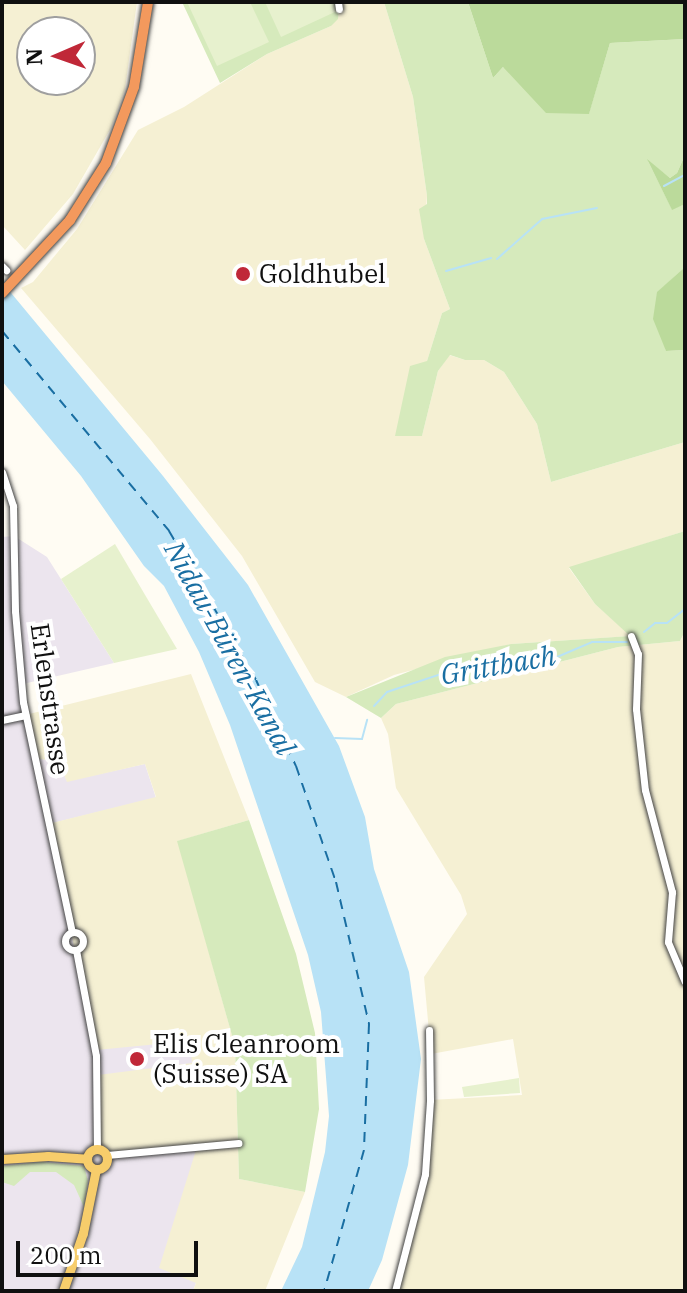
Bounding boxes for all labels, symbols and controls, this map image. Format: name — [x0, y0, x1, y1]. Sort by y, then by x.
north arrow — [16, 16, 96, 96]
text: N — [19, 48, 48, 66]
place label: Goldhubel — [259, 258, 386, 290]
marker: Goldhubel — [234, 265, 252, 283]
water label: Nidau-Büren-Kanal — [157, 535, 303, 761]
street label: Erlenstrasse — [24, 621, 76, 777]
water label: Grittbach — [438, 638, 558, 692]
place label: Elis Cleanroom (Suisse) SA — [153, 1028, 340, 1090]
marker: Elis Cleanroom (Suisse) SA — [128, 1050, 146, 1068]
scale bar — [20, 1225, 202, 1275]
text: 200 m — [30, 1239, 102, 1271]

